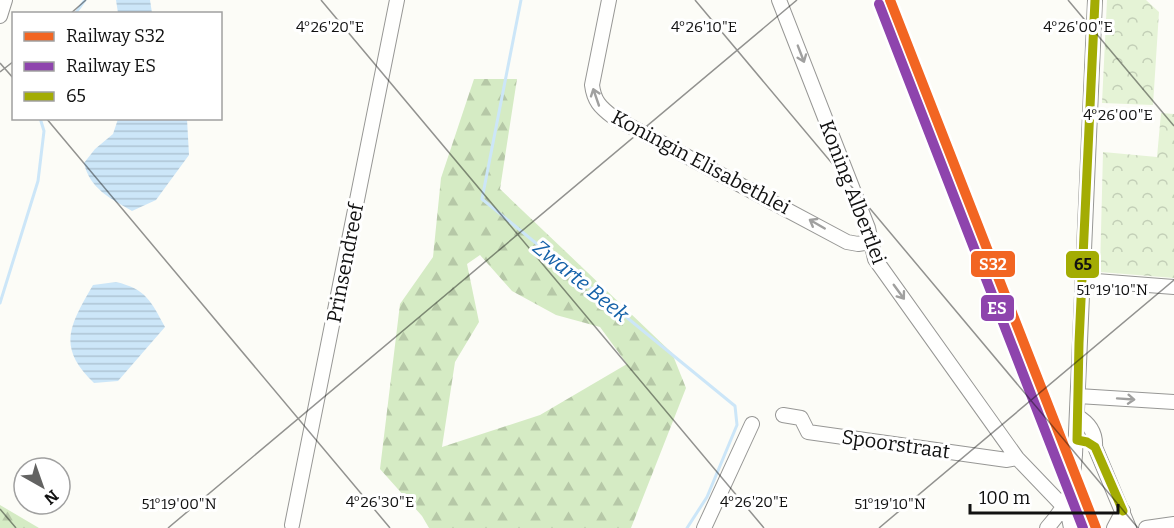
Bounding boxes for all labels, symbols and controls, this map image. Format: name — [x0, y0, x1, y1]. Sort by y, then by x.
legend — [12, 12, 222, 120]
text: 4°26'20"E — [296, 18, 364, 36]
text: 4°26'10"E — [671, 18, 737, 36]
text: 4°26'00"E — [1043, 18, 1113, 36]
text: Railway S32 — [66, 25, 165, 47]
one-way arrow — [796, 45, 807, 63]
text: Railway ES — [66, 55, 156, 77]
text: 65 — [66, 85, 86, 107]
one-way arrow — [590, 87, 601, 106]
street label: Koningin Elisabethlei — [608, 105, 794, 219]
text: 4°26'00"E — [1083, 106, 1153, 124]
street label: Koning Albertlei — [815, 117, 891, 267]
street label: Prinsendreef — [322, 199, 369, 325]
one-way arrow — [808, 218, 825, 230]
water label: Zwarte Beek — [528, 234, 635, 328]
line badge: S32 — [970, 250, 1016, 278]
line badge: 65 — [1065, 250, 1100, 279]
text: S32 — [979, 255, 1007, 274]
text: 65 — [1074, 255, 1092, 274]
text: 51°19'10"N — [1076, 281, 1148, 299]
one-way arrow — [892, 284, 905, 300]
line badge: ES — [980, 294, 1015, 322]
text: ES — [987, 299, 1007, 318]
one-way arrow — [1115, 393, 1135, 404]
street label: Spoorstraat — [840, 425, 952, 463]
north arrow — [12, 456, 72, 516]
scale bar — [970, 477, 1118, 515]
text: N — [40, 486, 62, 508]
text: 100 m — [979, 487, 1030, 509]
text: 4°26'30"E — [346, 493, 414, 511]
text: 4°26'20"E — [720, 493, 788, 511]
text: 51°19'00"N — [141, 495, 217, 513]
text: 51°19'10"N — [854, 495, 926, 513]

